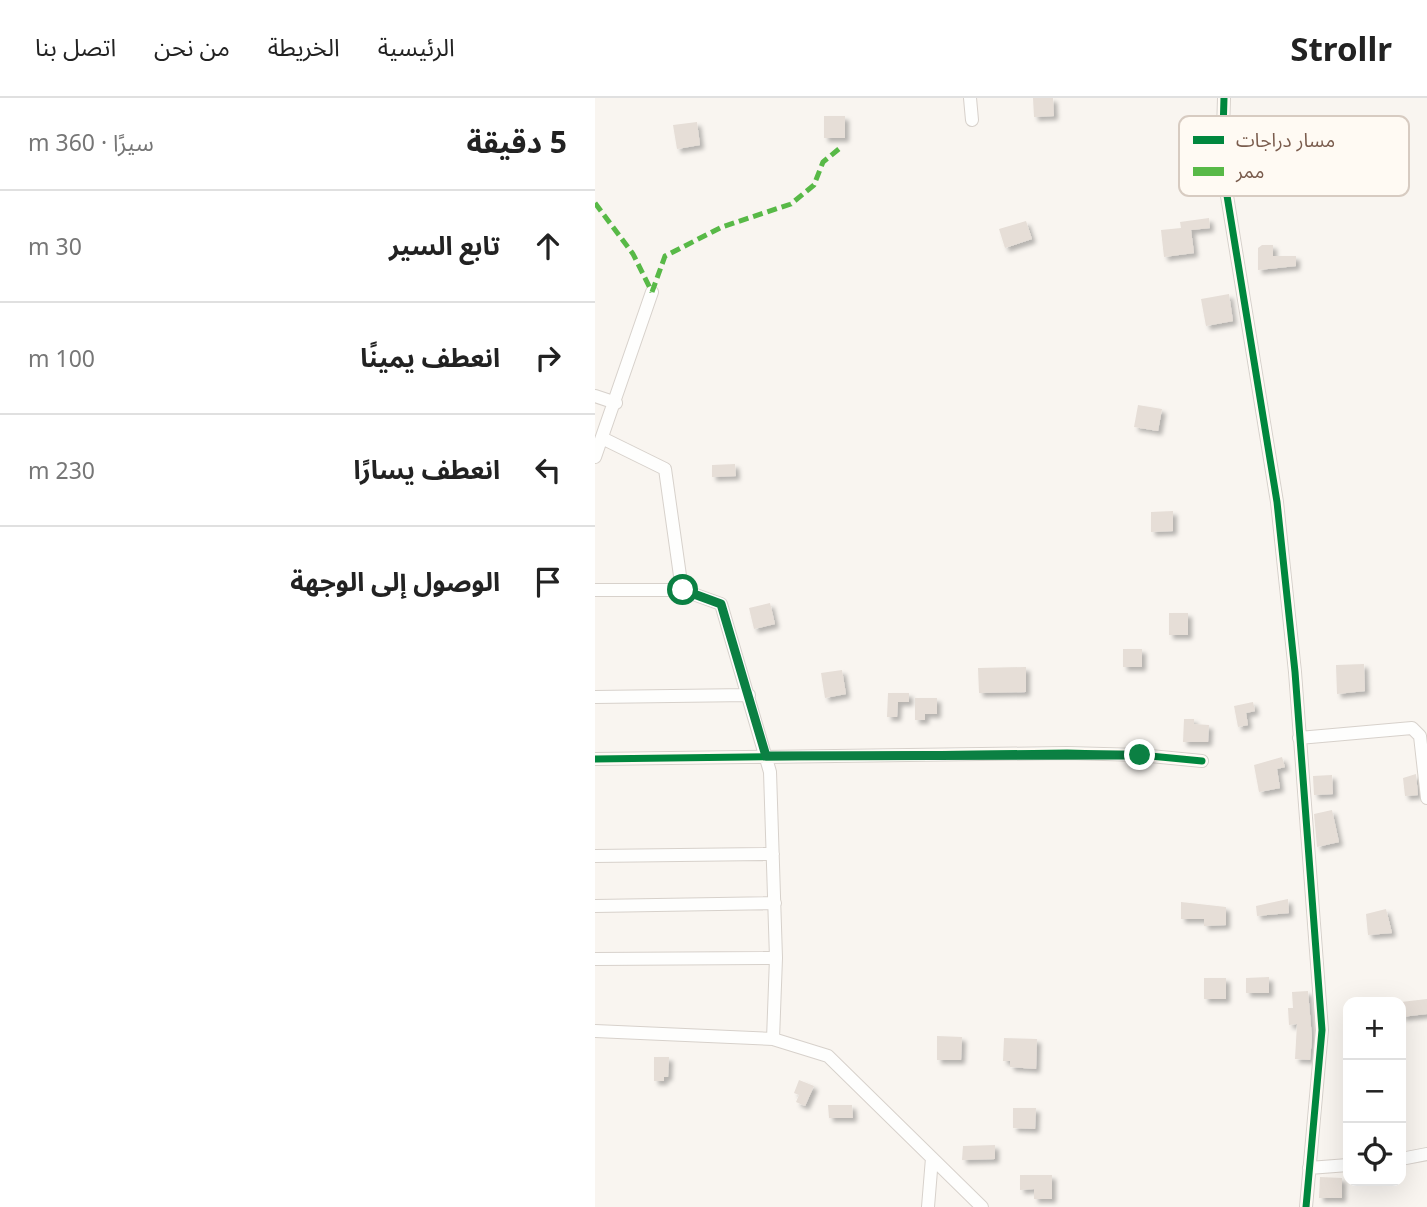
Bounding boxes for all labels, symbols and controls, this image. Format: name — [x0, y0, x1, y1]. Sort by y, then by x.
text: Strollr — [1290, 26, 1392, 71]
text: اتصل بنا — [35, 30, 116, 63]
text: من نحن — [154, 30, 230, 63]
text: الخريطة — [268, 30, 340, 63]
text: الرئيسية — [378, 30, 455, 63]
legend — [1179, 116, 1409, 196]
text: 5 دقيقة — [467, 121, 567, 162]
text: سيرًا · 360 m — [28, 126, 154, 158]
text: مسار دراجات — [1236, 127, 1335, 153]
text: ممر — [1235, 158, 1264, 184]
text: تابع السير — [389, 227, 500, 263]
icon: ahead — [529, 227, 567, 265]
text: 30 m — [28, 230, 82, 262]
text: انعطف يمينًا — [360, 339, 500, 375]
icon: right — [529, 339, 567, 377]
text: 100 m — [28, 342, 95, 374]
text: انعطف يسارًا — [354, 451, 500, 487]
icon: left — [529, 451, 567, 489]
text: 230 m — [28, 454, 95, 486]
text: الوصول إلى الوجهة — [290, 563, 500, 599]
icon: arrive — [529, 563, 567, 601]
route start — [667, 574, 698, 605]
route end — [1124, 739, 1155, 770]
map controls — [1343, 997, 1406, 1186]
button: + — [1343, 997, 1406, 1060]
button: − — [1343, 1060, 1406, 1123]
button: locate — [1343, 1123, 1406, 1186]

